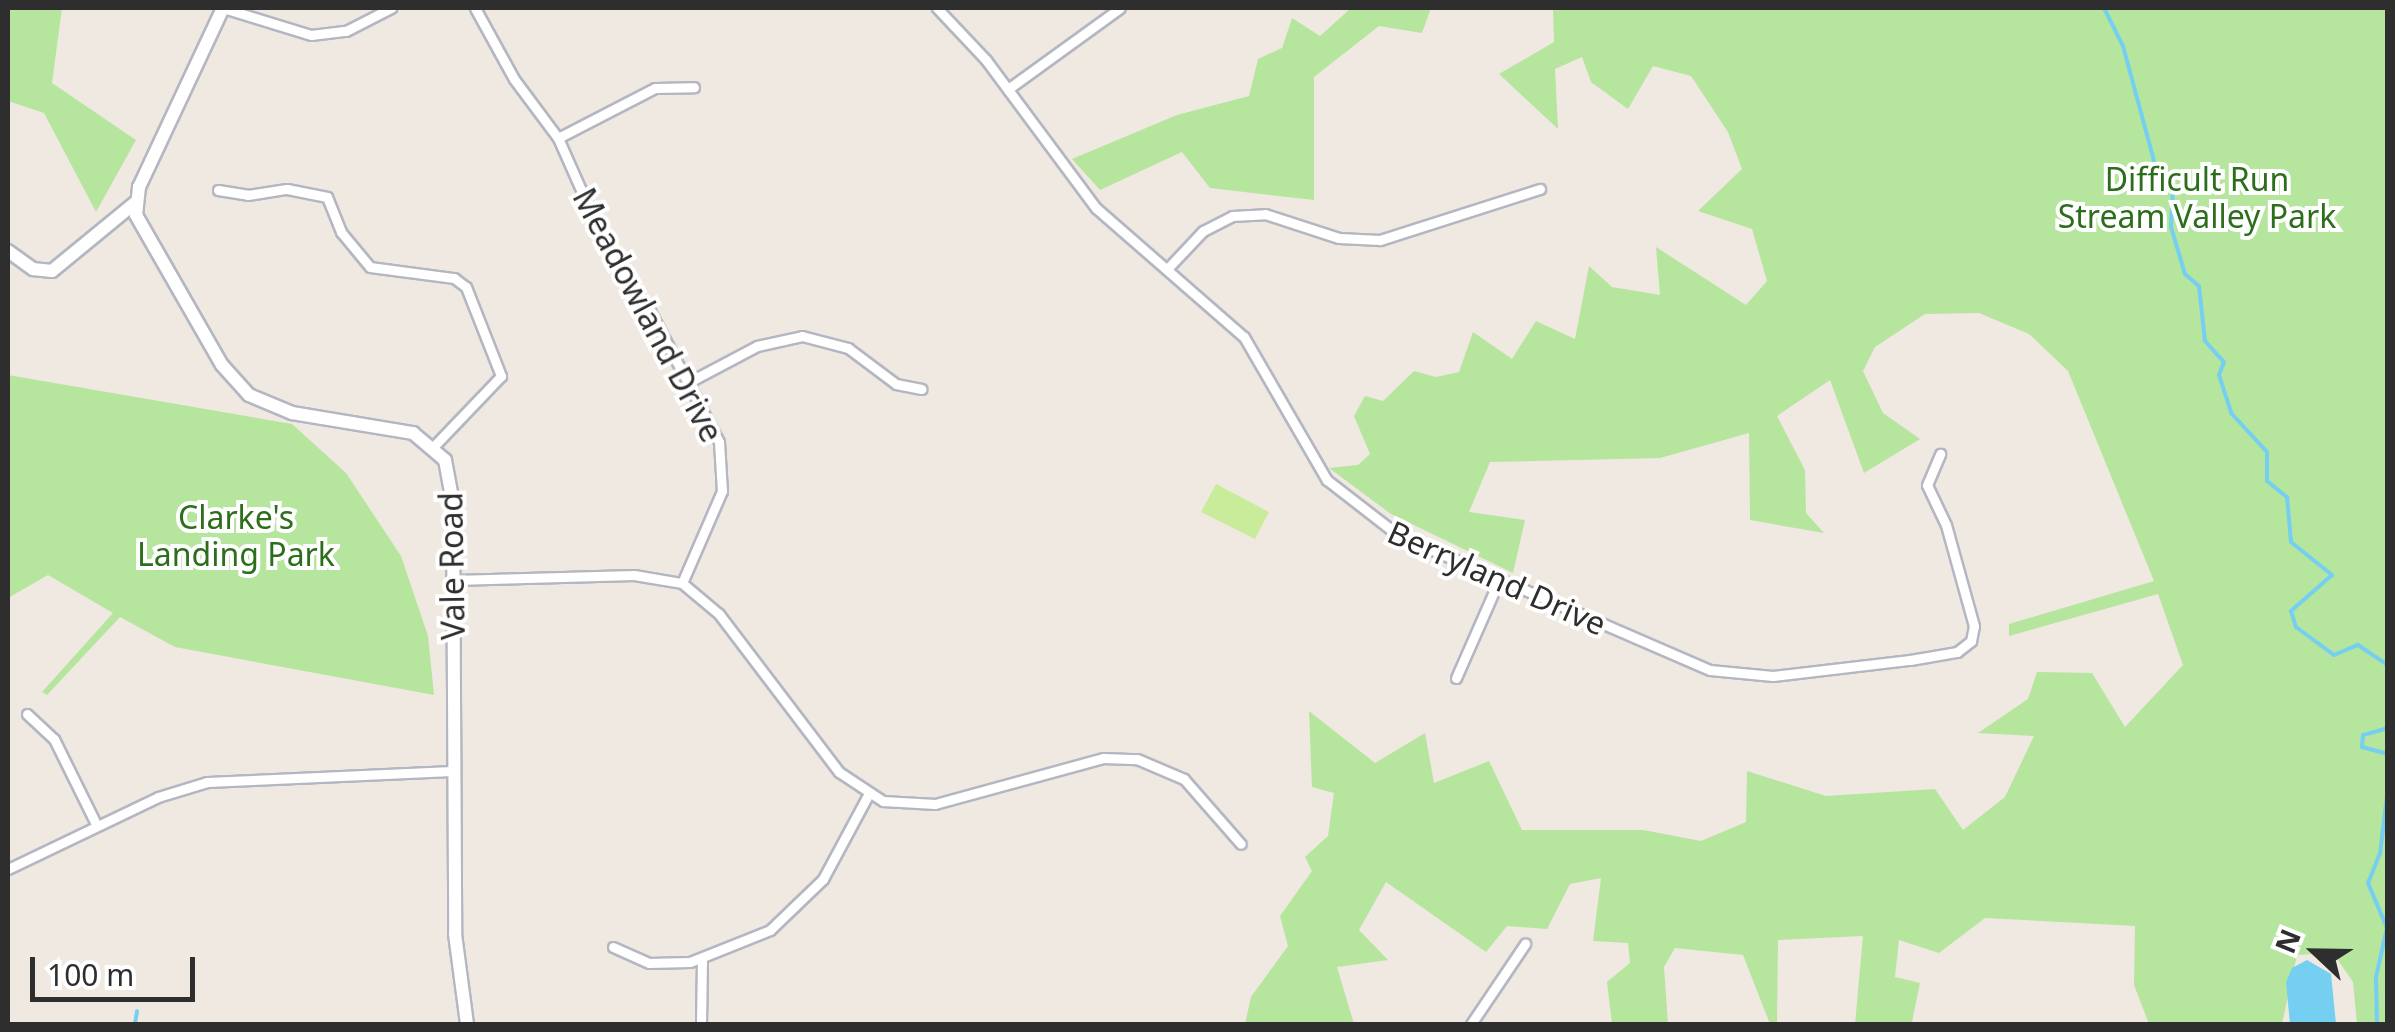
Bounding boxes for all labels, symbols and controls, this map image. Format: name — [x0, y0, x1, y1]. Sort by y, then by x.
park label: Difficult Run Stream Valley Park — [2058, 161, 2336, 236]
street label: Meadowland Drive — [565, 182, 731, 448]
street label: Vale Road — [432, 492, 472, 640]
park label: Clarke's Landing Park — [137, 499, 335, 574]
street label: Berryland Drive — [1382, 513, 1612, 643]
north arrow — [2265, 902, 2365, 1002]
text: N — [2265, 923, 2309, 958]
scale bar — [35, 937, 200, 999]
text: 100 m — [47, 954, 134, 995]

